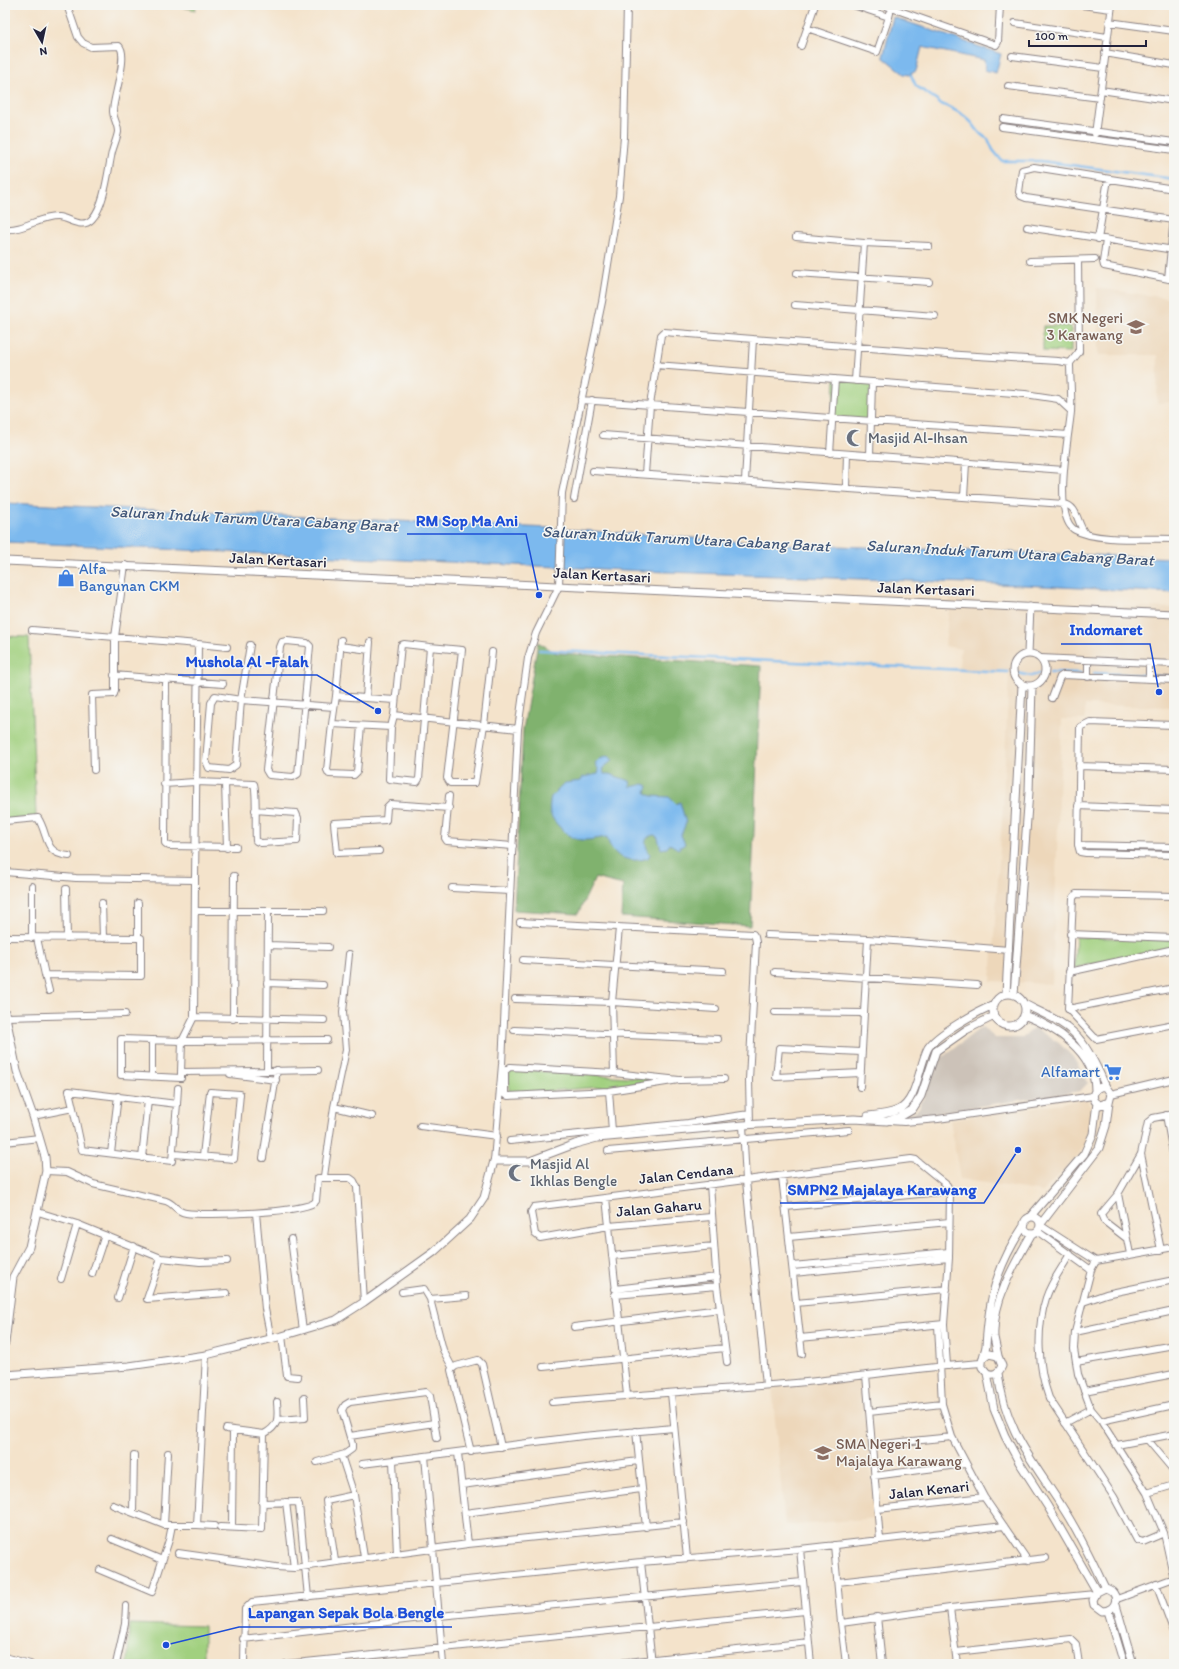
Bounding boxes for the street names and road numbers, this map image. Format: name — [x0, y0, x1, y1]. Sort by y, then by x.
street label: Jalan Kertasari — [229, 548, 327, 572]
street label: Jalan Kertasari — [553, 563, 651, 587]
street label: Jalan Kertasari — [877, 578, 975, 600]
street label: Jalan Cendana — [638, 1160, 735, 1188]
street label: Jalan Gaharu — [615, 1195, 703, 1221]
street label: Jalan Kenari — [888, 1477, 970, 1503]

